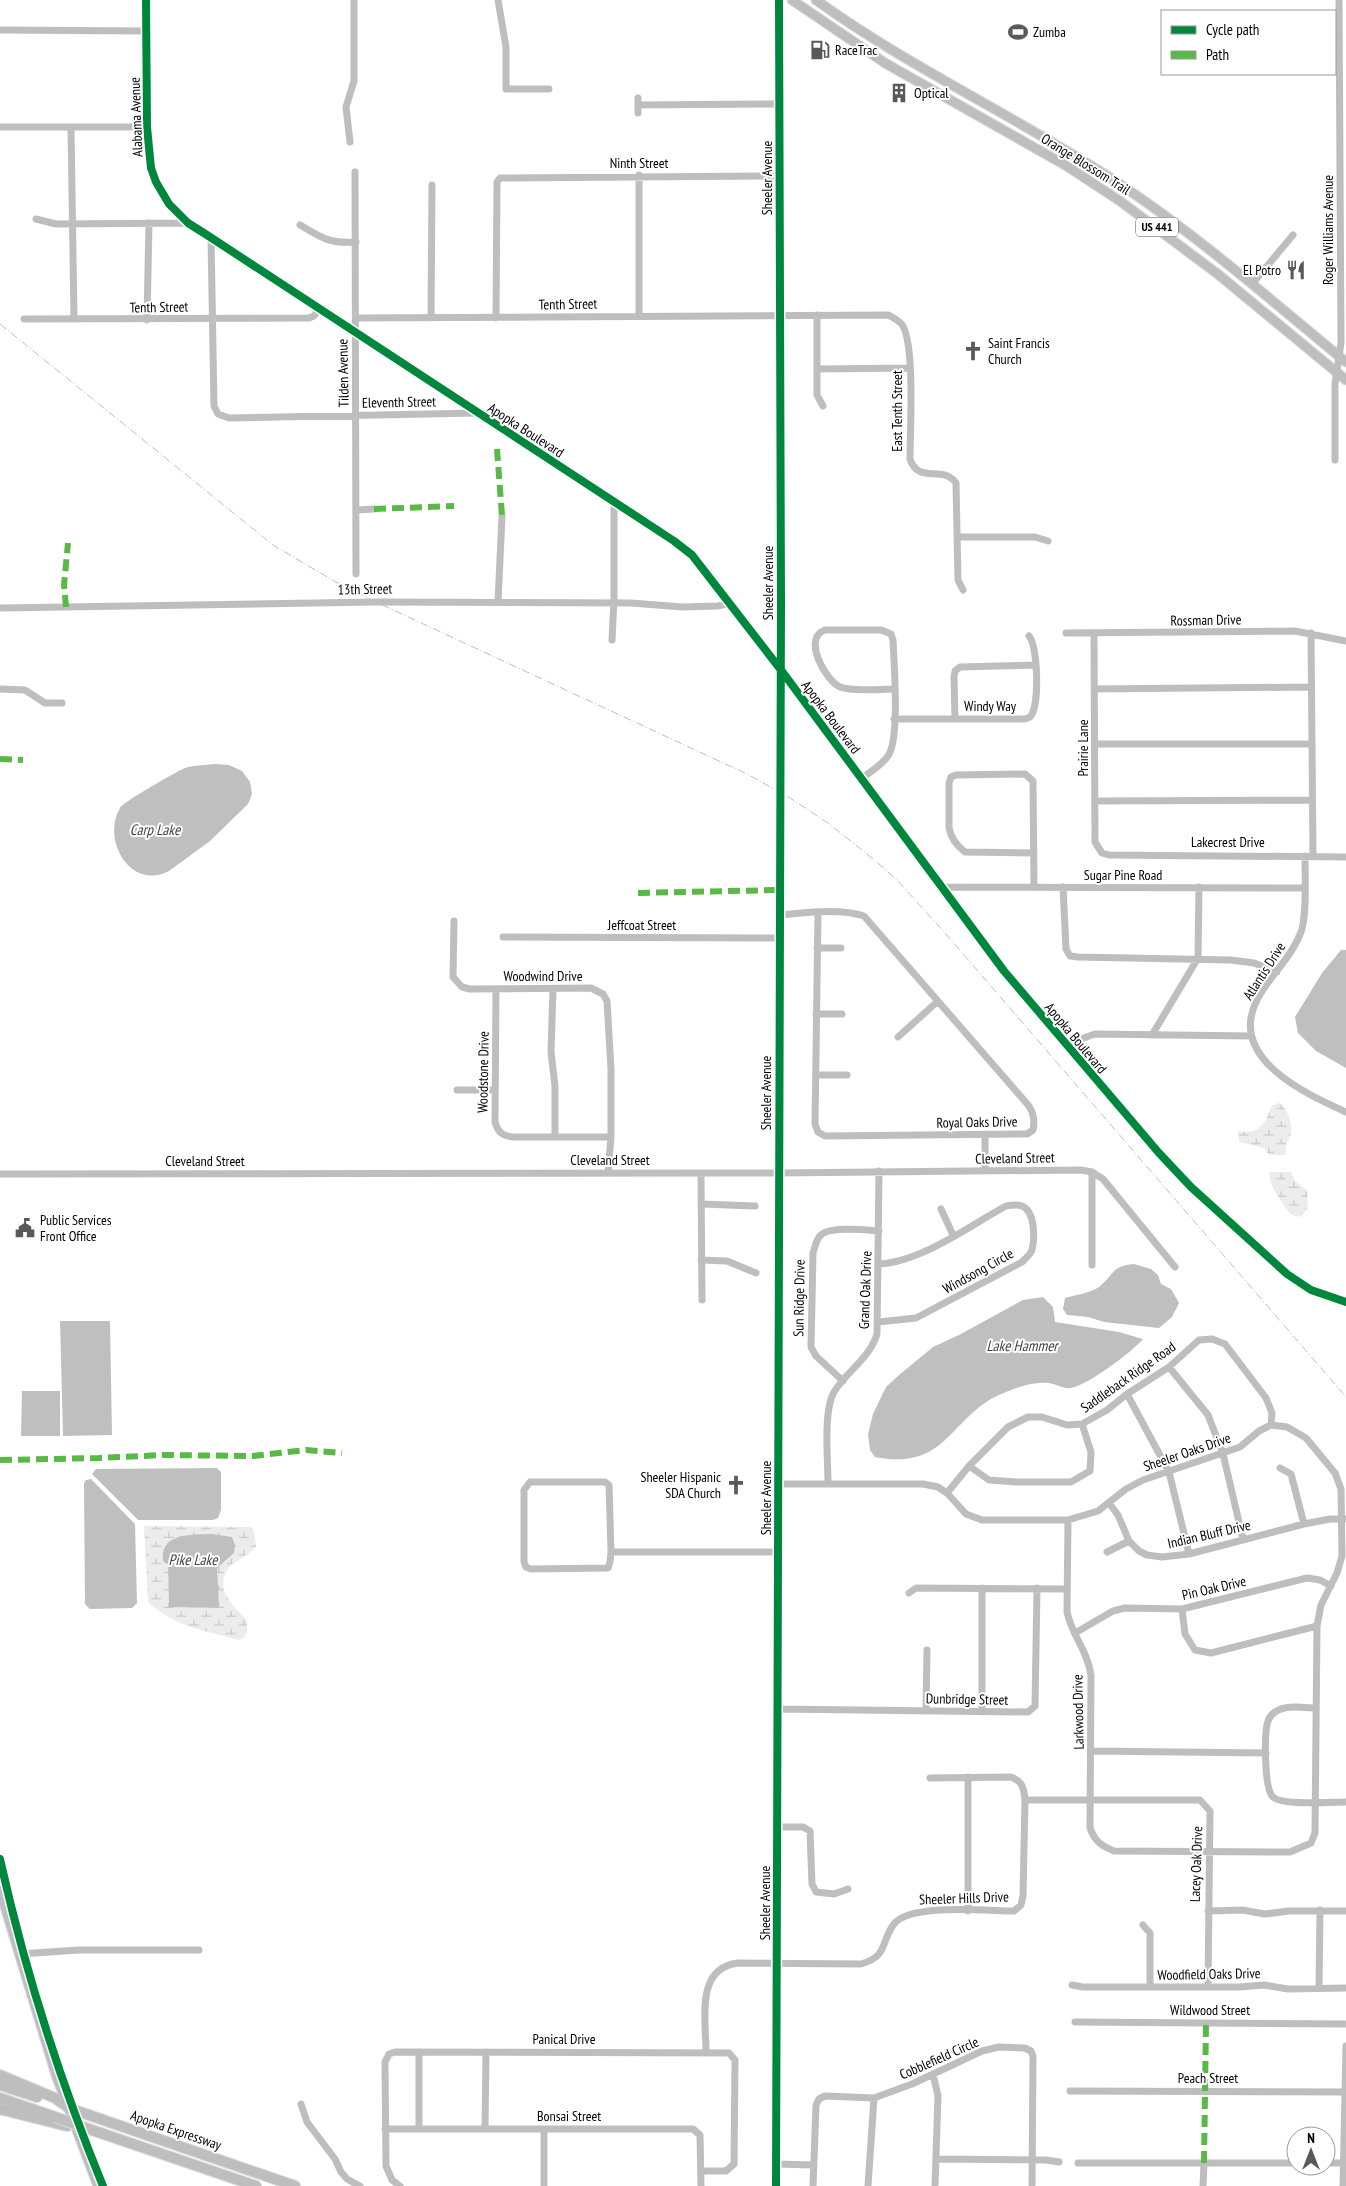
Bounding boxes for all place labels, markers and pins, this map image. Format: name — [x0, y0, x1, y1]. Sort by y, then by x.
sports icon: Zumba — [1007, 21, 1029, 43]
place label: Zumba — [1033, 23, 1066, 41]
fuel station icon: RaceTrac — [809, 39, 831, 61]
place label: RaceTrac — [835, 41, 877, 59]
building icon: Optical — [888, 82, 910, 104]
place label: Optical — [914, 84, 949, 102]
restaurant icon: El Potro — [1285, 259, 1307, 281]
place label: El Potro — [1243, 261, 1281, 279]
place label: Saint Francis Church — [988, 334, 1050, 368]
church icon: Saint Francis Church — [962, 340, 984, 362]
place label: Public Services Front Office — [40, 1211, 112, 1245]
public building icon: Public Services Front Office — [14, 1217, 36, 1239]
place label: Sheeler Hispanic SDA Church — [640, 1468, 721, 1502]
church icon: Sheeler Hispanic SDA Church — [725, 1474, 747, 1496]

